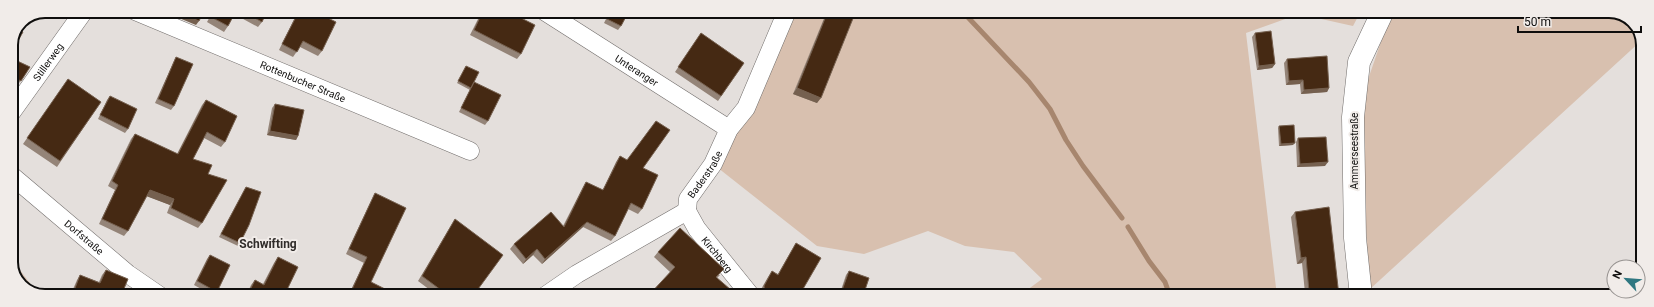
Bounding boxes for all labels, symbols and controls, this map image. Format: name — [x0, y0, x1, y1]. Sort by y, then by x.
scale bar — [1518, 8, 1641, 34]
text: 50 m — [1524, 15, 1551, 29]
street label: Stillerweg — [30, 41, 65, 83]
street label: Unteranger — [613, 52, 661, 88]
street label: Rottenbucher Straße — [259, 58, 347, 104]
street label: Ammerseestraße — [1349, 113, 1360, 189]
street label: Baderstraße — [685, 149, 724, 200]
street label: Dorfstraße — [63, 217, 106, 257]
street label: Kirchberg — [700, 234, 735, 274]
district label: Schwifting — [239, 237, 297, 251]
north arrow — [1606, 259, 1646, 299]
text: N — [1610, 268, 1625, 281]

